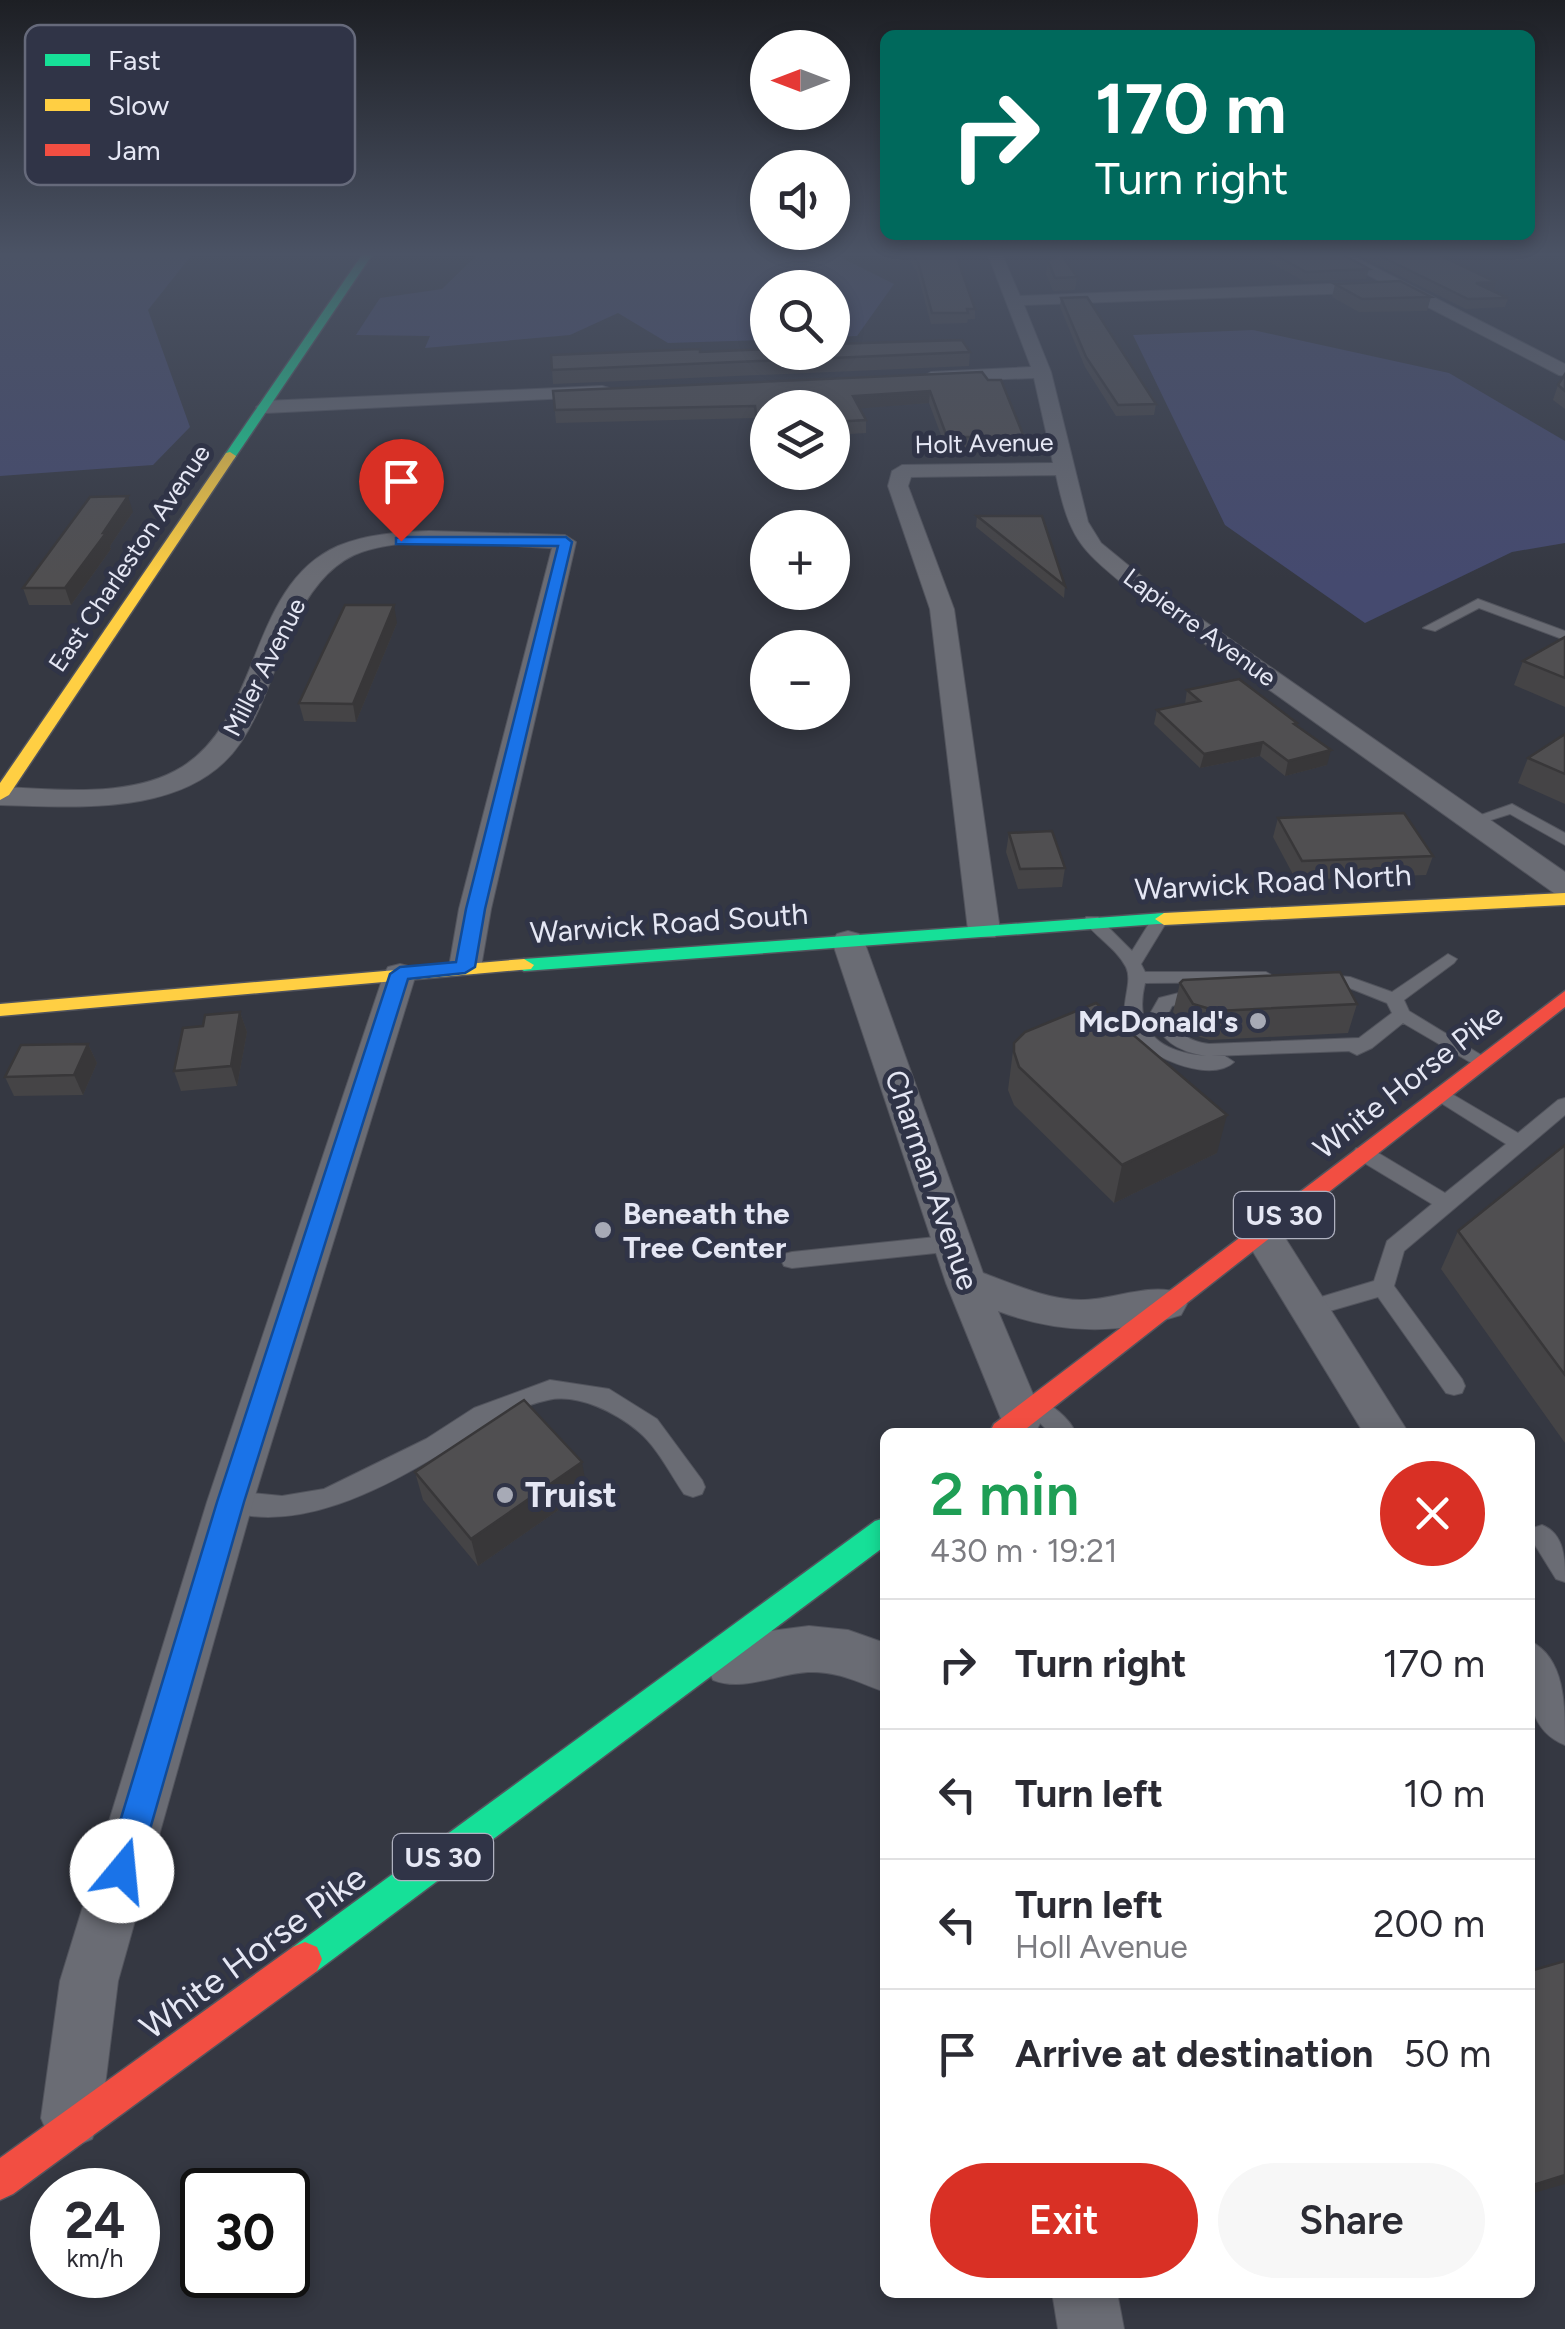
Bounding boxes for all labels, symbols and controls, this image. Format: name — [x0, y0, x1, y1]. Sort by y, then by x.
legend — [25, 25, 355, 185]
north arrow — [750, 30, 850, 130]
map controls — [750, 30, 850, 730]
text: Fast — [108, 43, 161, 77]
text: 170 m — [1095, 66, 1287, 151]
icon: right — [930, 70, 1060, 200]
text: Slow — [108, 88, 169, 122]
text: Jam — [108, 133, 161, 167]
button: sound — [750, 150, 850, 250]
text: Turn right — [1095, 151, 1288, 205]
button: search — [750, 270, 850, 370]
button: layers — [750, 390, 850, 490]
street label: Holt Avenue — [914, 427, 1054, 459]
street label: East Charleston Avenue — [42, 439, 216, 677]
pin — [359, 439, 444, 542]
icon: arrive — [374, 454, 429, 509]
button: + — [750, 510, 850, 610]
street label: Lapierre Avenue — [1118, 562, 1282, 692]
street label: Miller Avenue — [216, 593, 312, 741]
button: − — [750, 630, 850, 730]
street label: Warwick Road North — [1134, 856, 1412, 908]
street label: Warwick Road South — [529, 895, 809, 951]
street label: White Horse Pike — [1306, 996, 1510, 1166]
place label: McDonald's — [1078, 1003, 1238, 1040]
marker: McDonald's — [1247, 1010, 1269, 1032]
street label: Charman Avenue — [877, 1065, 987, 1295]
road number: US 30 — [1234, 1192, 1334, 1238]
place label: Beneath the Tree Center — [623, 1195, 790, 1266]
marker: Beneath the Tree Center — [592, 1219, 614, 1241]
text: 2 min — [930, 1458, 1079, 1530]
button: close — [1380, 1461, 1485, 1566]
place label: Truist — [525, 1474, 617, 1516]
marker: Truist — [494, 1484, 516, 1506]
text: 430 m · 19:21 — [930, 1532, 1117, 1570]
icon: right — [930, 1637, 985, 1692]
text: Turn right — [1015, 1641, 1187, 1687]
text: 170 m — [1383, 1641, 1485, 1687]
icon: left — [930, 1767, 985, 1822]
text: Turn left — [1015, 1771, 1163, 1817]
text: 10 m — [1403, 1771, 1485, 1817]
position arrow — [70, 1819, 174, 1923]
road number: US 30 — [393, 1834, 493, 1880]
street label: White Horse Pike — [132, 1856, 374, 2048]
text: Turn left — [1015, 1882, 1163, 1928]
icon: left — [930, 1897, 985, 1952]
text: 200 m — [1373, 1901, 1485, 1947]
text: Holl Avenue — [1015, 1928, 1188, 1966]
icon: arrive — [930, 2027, 985, 2082]
text: Arrive at destination — [1015, 2031, 1373, 2077]
text: 50 m — [1403, 2031, 1491, 2077]
button: Exit — [930, 2163, 1198, 2278]
button: Share — [1218, 2163, 1485, 2278]
speed limit sign: 30 — [180, 2168, 310, 2298]
text: 24 — [65, 2190, 125, 2251]
text: km/h — [66, 2243, 124, 2273]

